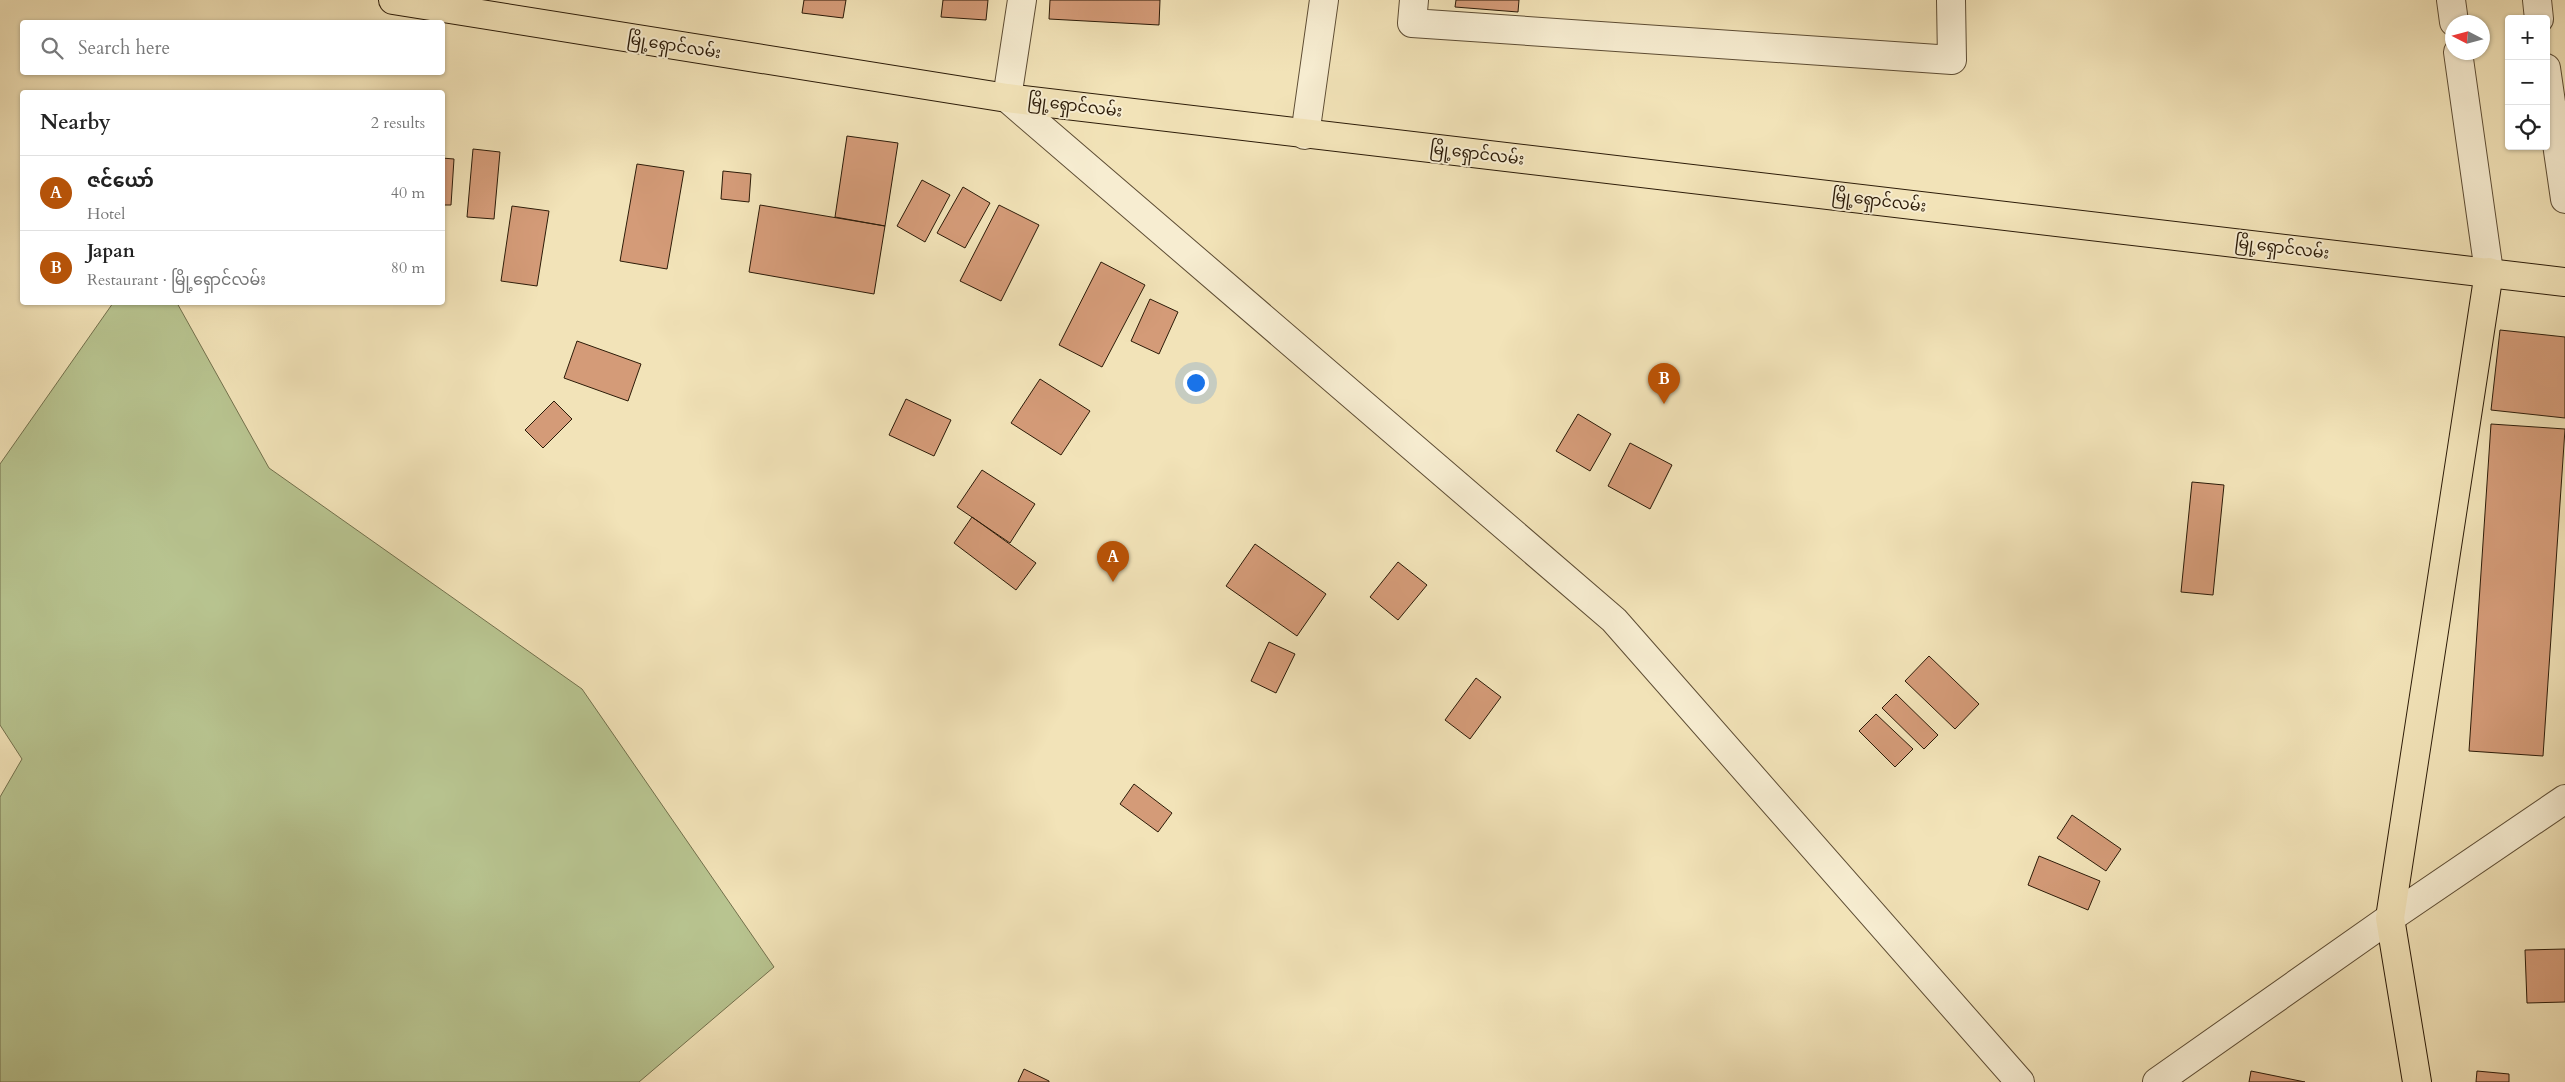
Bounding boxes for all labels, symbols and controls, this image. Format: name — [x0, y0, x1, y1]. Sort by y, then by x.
north arrow — [2445, 15, 2490, 60]
map controls — [2505, 15, 2550, 150]
button: + — [2505, 15, 2550, 60]
search box — [20, 20, 445, 75]
street label: မြို့ရှောင်လမ်း — [625, 27, 723, 67]
icon: search — [38, 34, 66, 62]
text: Search here — [78, 35, 170, 61]
button: − — [2505, 60, 2550, 105]
street label: မြို့ရှောင်လမ်း — [1026, 88, 1124, 126]
button: locate — [2505, 105, 2550, 150]
text: Nearby — [40, 108, 111, 137]
text: 2 results — [371, 112, 425, 134]
street label: မြို့ရှောင်လမ်း — [1428, 136, 1526, 174]
text: ဇင်ယော် — [87, 168, 154, 194]
text: A — [50, 182, 62, 204]
text: 40 m — [391, 182, 425, 204]
street label: မြို့ရှောင်လမ်း — [1830, 183, 1928, 221]
text: Hotel — [87, 203, 125, 225]
street label: မြို့ရှောင်လမ်း — [2233, 230, 2331, 268]
text: Japan — [87, 238, 135, 264]
text: B — [50, 257, 62, 279]
text: 80 m — [391, 257, 425, 279]
text: Restaurant · မြို့ရှောင်လမ်း — [87, 269, 266, 291]
pin: B — [1648, 363, 1680, 404]
your location — [1183, 370, 1209, 396]
pin: A — [1097, 541, 1129, 582]

